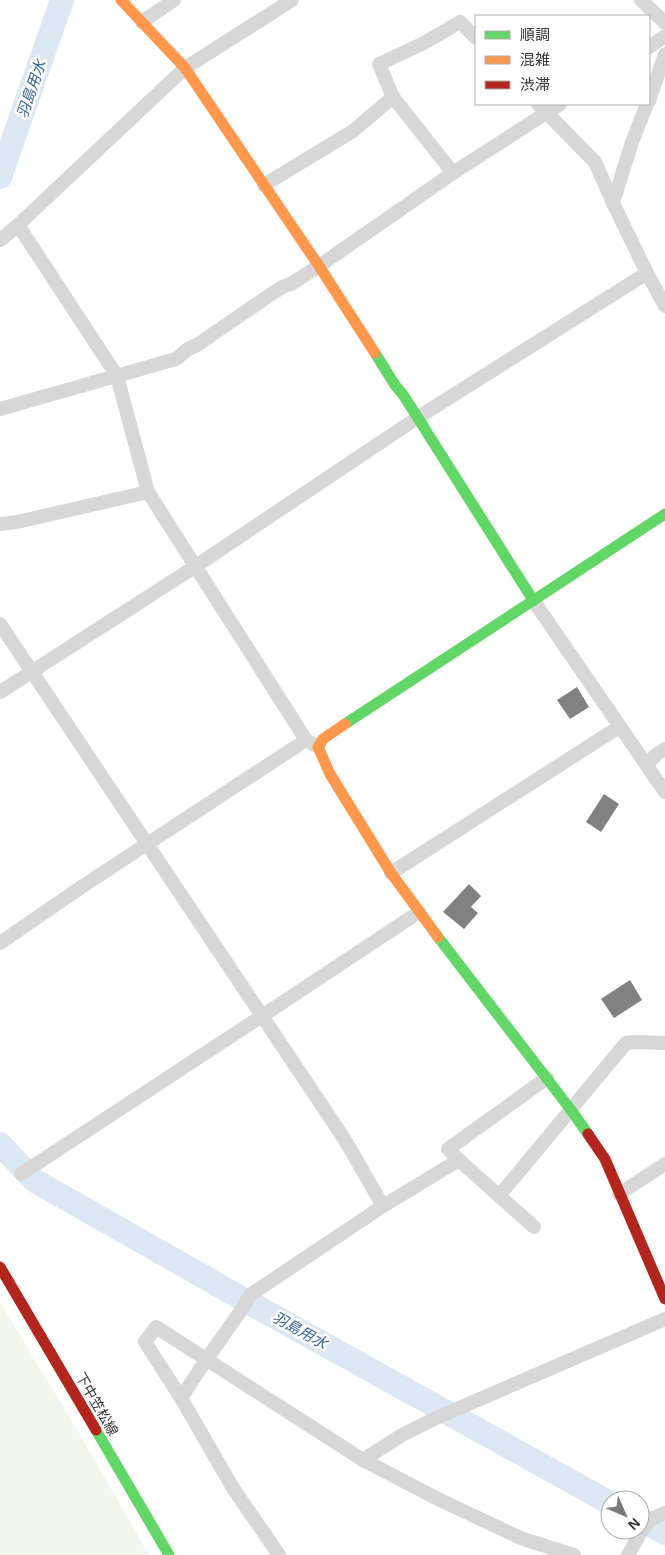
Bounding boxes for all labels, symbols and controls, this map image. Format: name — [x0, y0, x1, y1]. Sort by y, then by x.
legend — [475, 15, 650, 105]
text: 順調 — [520, 26, 550, 43]
text: 混雑 — [520, 51, 550, 68]
water label: 羽島用水 — [13, 56, 49, 120]
text: 渋滞 — [520, 76, 550, 93]
water label: 羽島用水 — [270, 1308, 332, 1353]
street label: 下中笠松線 — [73, 1370, 121, 1438]
north arrow — [600, 1490, 650, 1540]
text: N — [625, 1515, 643, 1533]

